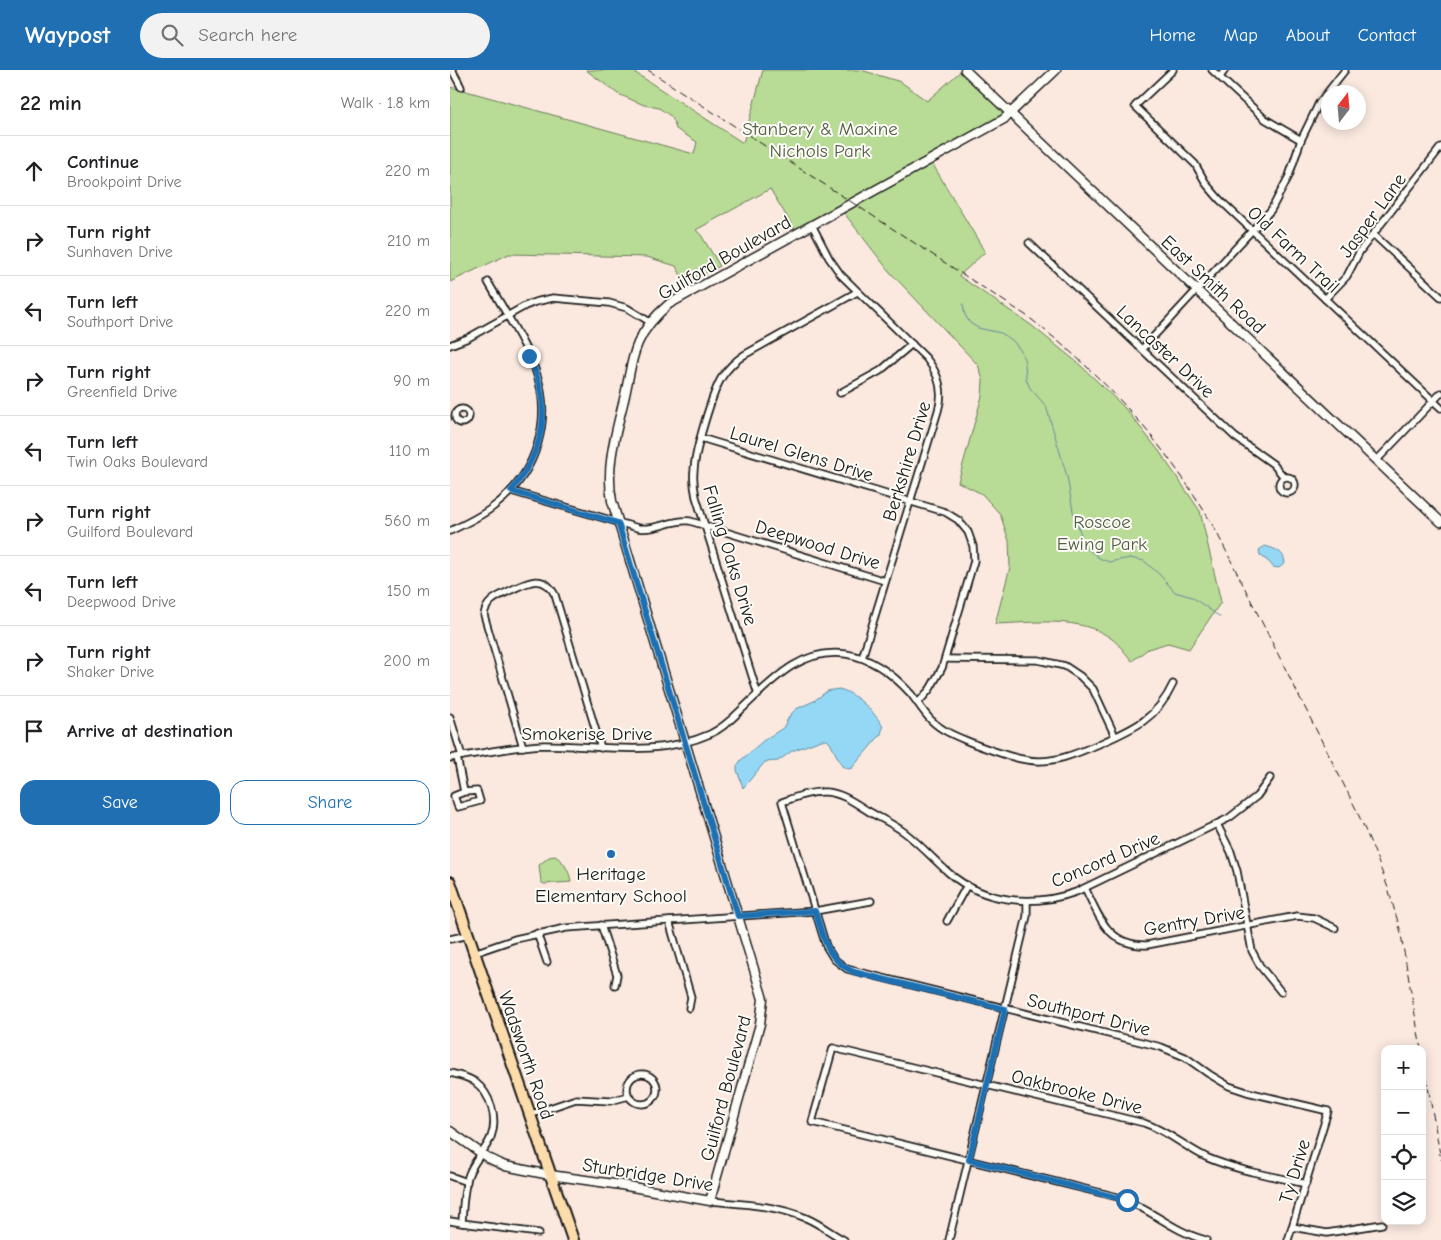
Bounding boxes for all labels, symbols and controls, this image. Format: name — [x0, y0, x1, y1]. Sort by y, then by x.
search box — [140, 13, 490, 58]
text: Waypost — [25, 21, 110, 49]
icon: search — [158, 21, 186, 49]
text: Search here — [198, 24, 297, 46]
text: Home — [1149, 25, 1196, 46]
text: Map — [1224, 25, 1258, 46]
text: About — [1286, 25, 1330, 46]
text: Contact — [1358, 25, 1416, 46]
north arrow — [1321, 85, 1366, 130]
text: 22 min — [20, 91, 82, 115]
text: Walk · 1.8 km — [341, 94, 430, 112]
park label: Stanbery & Maxine Nichols Park — [742, 118, 898, 162]
text: Continue — [67, 151, 139, 173]
icon: ahead — [20, 157, 48, 185]
text: 220 m — [385, 162, 430, 180]
street label: Jasper Lane — [1335, 169, 1411, 262]
text: Brookpoint Drive — [67, 173, 181, 191]
street label: Old Farm Trail — [1243, 202, 1344, 298]
street label: Guilford Boulevard — [654, 211, 795, 305]
text: Turn right — [67, 221, 151, 243]
icon: right — [20, 227, 48, 255]
street label: East Smith Road — [1157, 231, 1270, 339]
text: 210 m — [387, 232, 430, 250]
text: Sunhaven Drive — [67, 243, 173, 261]
text: Turn left — [67, 291, 138, 313]
icon: left — [20, 297, 48, 325]
street label: Lancaster Drive — [1112, 301, 1219, 403]
text: 220 m — [385, 302, 430, 320]
text: Southport Drive — [67, 313, 173, 331]
route end — [518, 345, 541, 368]
text: Turn right — [67, 361, 151, 383]
icon: right — [20, 367, 48, 395]
text: 90 m — [393, 372, 430, 390]
text: Greenfield Drive — [67, 383, 177, 401]
street label: Berkshire Drive — [878, 399, 936, 524]
street label: Laurel Glens Drive — [727, 422, 876, 486]
text: Turn left — [67, 431, 138, 453]
icon: left — [20, 437, 48, 465]
text: 110 m — [389, 442, 430, 460]
text: Twin Oaks Boulevard — [67, 453, 208, 471]
street label: Falling Oaks Drive — [698, 482, 762, 628]
text: Turn right — [67, 501, 151, 523]
icon: right — [20, 507, 48, 535]
park label: Roscoe Ewing Park — [1057, 511, 1148, 555]
text: 560 m — [384, 512, 430, 530]
street label: Deepwood Drive — [753, 516, 883, 574]
text: Guilford Boulevard — [67, 523, 193, 541]
text: Turn left — [67, 571, 138, 593]
icon: left — [20, 577, 48, 605]
text: 150 m — [387, 582, 430, 600]
text: Deepwood Drive — [67, 593, 176, 611]
text: Turn right — [67, 641, 151, 663]
icon: right — [20, 647, 48, 675]
text: 200 m — [384, 652, 430, 670]
text: Shaker Drive — [67, 663, 154, 681]
icon: arrive — [20, 717, 48, 745]
text: Arrive at destination — [67, 720, 233, 742]
street label: Smokerise Drive — [521, 723, 653, 745]
button: Save — [20, 780, 220, 825]
button: Share — [230, 780, 430, 825]
street label: Concord Drive — [1048, 827, 1163, 893]
marker: Heritage Elementary School — [605, 848, 617, 860]
place label: Heritage Elementary School — [535, 863, 687, 907]
street label: Gentry Drive — [1142, 901, 1246, 941]
street label: Wadsworth Road — [494, 988, 558, 1123]
street label: Southport Drive — [1025, 989, 1153, 1041]
street label: Guilford Boulevard — [696, 1013, 756, 1163]
map controls — [1381, 1045, 1426, 1225]
button: + — [1381, 1045, 1426, 1090]
street label: Oakbrooke Drive — [1009, 1065, 1145, 1119]
button: − — [1381, 1090, 1426, 1135]
button: locate — [1381, 1135, 1426, 1180]
street label: Ty Drive — [1275, 1137, 1315, 1206]
street label: Sturbridge Drive — [581, 1154, 715, 1196]
button: layers — [1381, 1180, 1426, 1225]
route start — [1116, 1189, 1139, 1212]

